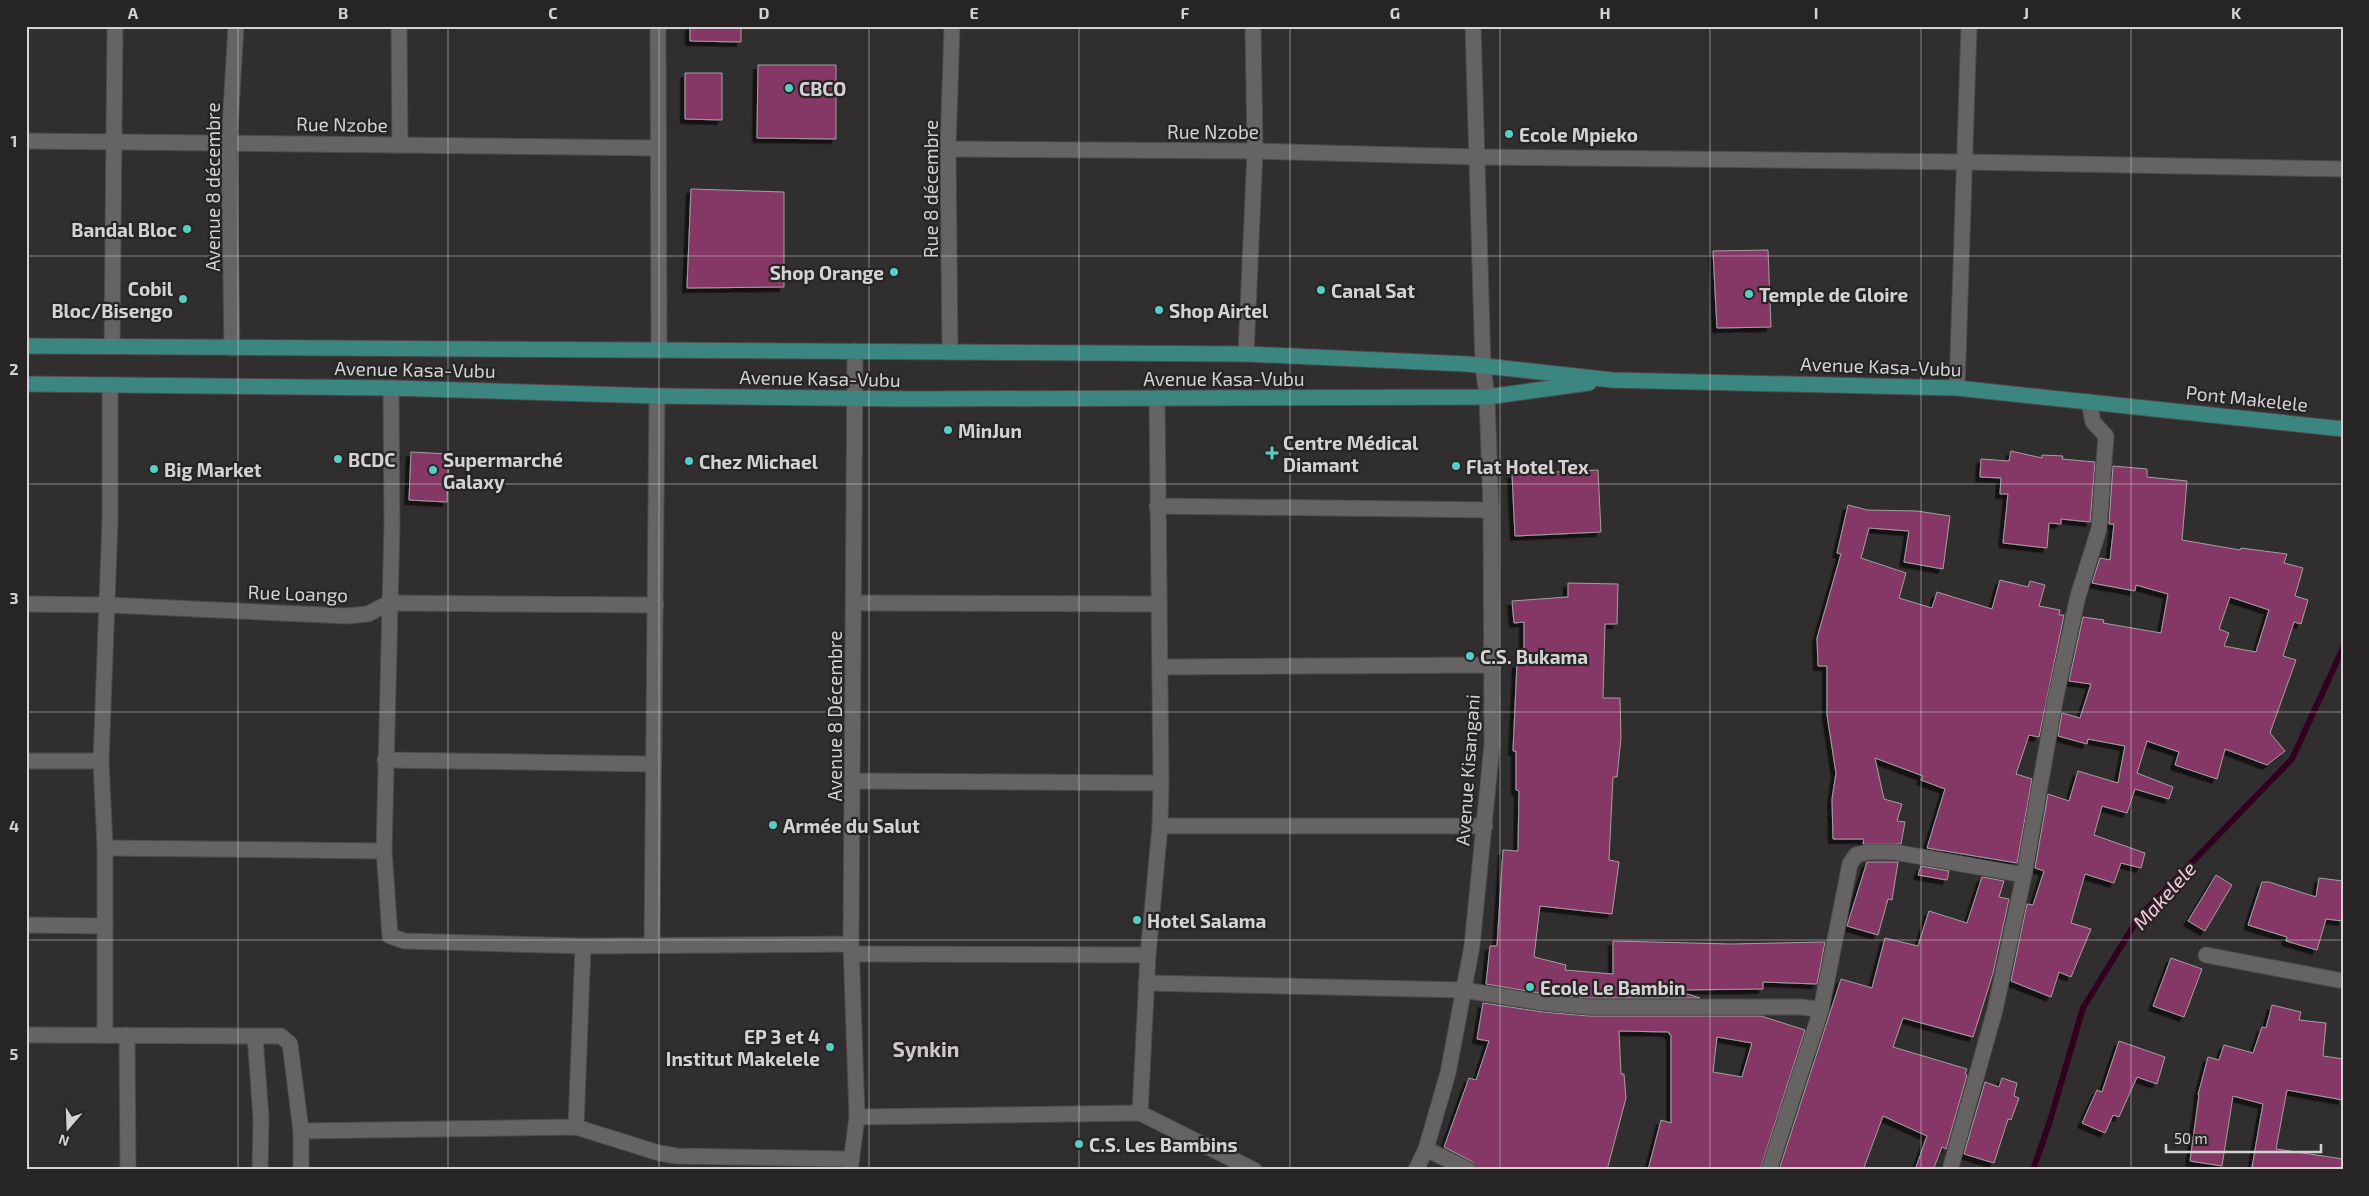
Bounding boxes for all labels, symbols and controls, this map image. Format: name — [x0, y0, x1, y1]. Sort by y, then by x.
text: A — [128, 3, 139, 22]
text: B — [338, 3, 348, 22]
text: C — [548, 3, 558, 22]
text: D — [759, 3, 770, 22]
text: E — [969, 3, 979, 22]
text: F — [1181, 3, 1190, 22]
text: G — [1390, 3, 1400, 22]
text: H — [1599, 3, 1611, 22]
text: I — [1814, 3, 1818, 22]
text: J — [2023, 3, 2029, 22]
text: K — [2231, 3, 2242, 22]
place label: CBCO — [799, 77, 846, 100]
marker: CBCO — [783, 82, 795, 94]
street label: Avenue 8 décembre — [201, 102, 224, 272]
street label: Rue Nzobe — [296, 112, 388, 136]
street label: Rue 8 décembre — [919, 120, 942, 258]
street label: Rue Nzobe — [1167, 120, 1259, 143]
place label: Ecole Mpieko — [1519, 123, 1638, 146]
marker: Ecole Mpieko — [1503, 128, 1515, 140]
text: 1 — [11, 131, 17, 150]
place label: Bandal Bloc — [71, 218, 177, 241]
marker: Bandal Bloc — [181, 223, 193, 235]
place label: Shop Orange — [770, 261, 884, 284]
marker: Shop Orange — [888, 266, 900, 278]
place label: Cobil Bloc/Bisengo — [51, 277, 174, 322]
place label: Canal Sat — [1331, 279, 1415, 302]
place label: Temple de Gloire — [1759, 283, 1909, 306]
marker: Canal Sat — [1315, 284, 1327, 296]
marker: Temple de Gloire — [1743, 288, 1755, 300]
marker: Cobil Bloc/Bisengo — [177, 293, 189, 305]
place label: Shop Airtel — [1169, 299, 1269, 322]
marker: Shop Airtel — [1153, 304, 1165, 316]
street label: Avenue Kasa-Vubu — [1800, 352, 1962, 380]
street label: Avenue Kasa-Vubu — [334, 356, 496, 382]
text: 2 — [9, 359, 19, 378]
street label: Avenue Kasa-Vubu — [739, 365, 901, 391]
street label: Avenue Kasa-Vubu — [1143, 367, 1305, 390]
street label: Pont Makelele — [2185, 380, 2309, 416]
place label: MinJun — [958, 419, 1022, 442]
marker: MinJun — [942, 424, 954, 436]
place label: Centre Médical Diamant — [1283, 431, 1419, 476]
marker: Centre Médical Diamant — [1265, 446, 1279, 460]
place label: BCDC — [348, 448, 395, 471]
place label: Supermarché Galaxy — [443, 448, 563, 494]
place label: Chez Michael — [699, 450, 819, 473]
marker: BCDC — [332, 453, 344, 465]
marker: Chez Michael — [683, 455, 695, 467]
place label: Flat Hotel Tex — [1466, 455, 1589, 478]
place label: Big Market — [164, 458, 262, 481]
marker: Flat Hotel Tex — [1450, 460, 1462, 472]
marker: Big Market — [148, 463, 160, 475]
marker: Supermarché Galaxy — [427, 464, 439, 476]
street label: Rue Loango — [247, 580, 349, 606]
text: 3 — [9, 588, 19, 607]
street label: Avenue 8 Décembre — [823, 631, 846, 801]
place label: C.S. Bukama — [1480, 645, 1588, 668]
marker: C.S. Bukama — [1464, 650, 1476, 662]
street label: Avenue Kisangani — [1450, 694, 1484, 846]
place label: Armée du Salut — [783, 814, 920, 837]
text: 4 — [9, 816, 19, 835]
marker: Armée du Salut — [767, 819, 779, 831]
water label: Makelele — [2127, 856, 2201, 934]
place label: Hotel Salama — [1147, 909, 1266, 932]
marker: Hotel Salama — [1131, 914, 1143, 926]
place label: Ecole Le Bambin — [1540, 976, 1685, 999]
marker: Ecole Le Bambin — [1524, 981, 1536, 993]
place label: EP 3 et 4 Institut Makelele — [666, 1025, 820, 1070]
district label: Synkin — [893, 1036, 959, 1062]
marker: EP 3 et 4 Institut Makelele — [824, 1041, 836, 1053]
text: 5 — [10, 1044, 19, 1063]
north arrow — [42, 1104, 92, 1154]
scale bar — [2166, 1121, 2322, 1153]
text: 50 m — [2174, 1129, 2208, 1147]
text: N — [56, 1131, 71, 1150]
place label: C.S. Les Bambins — [1089, 1133, 1238, 1156]
marker: C.S. Les Bambins — [1073, 1138, 1085, 1150]

